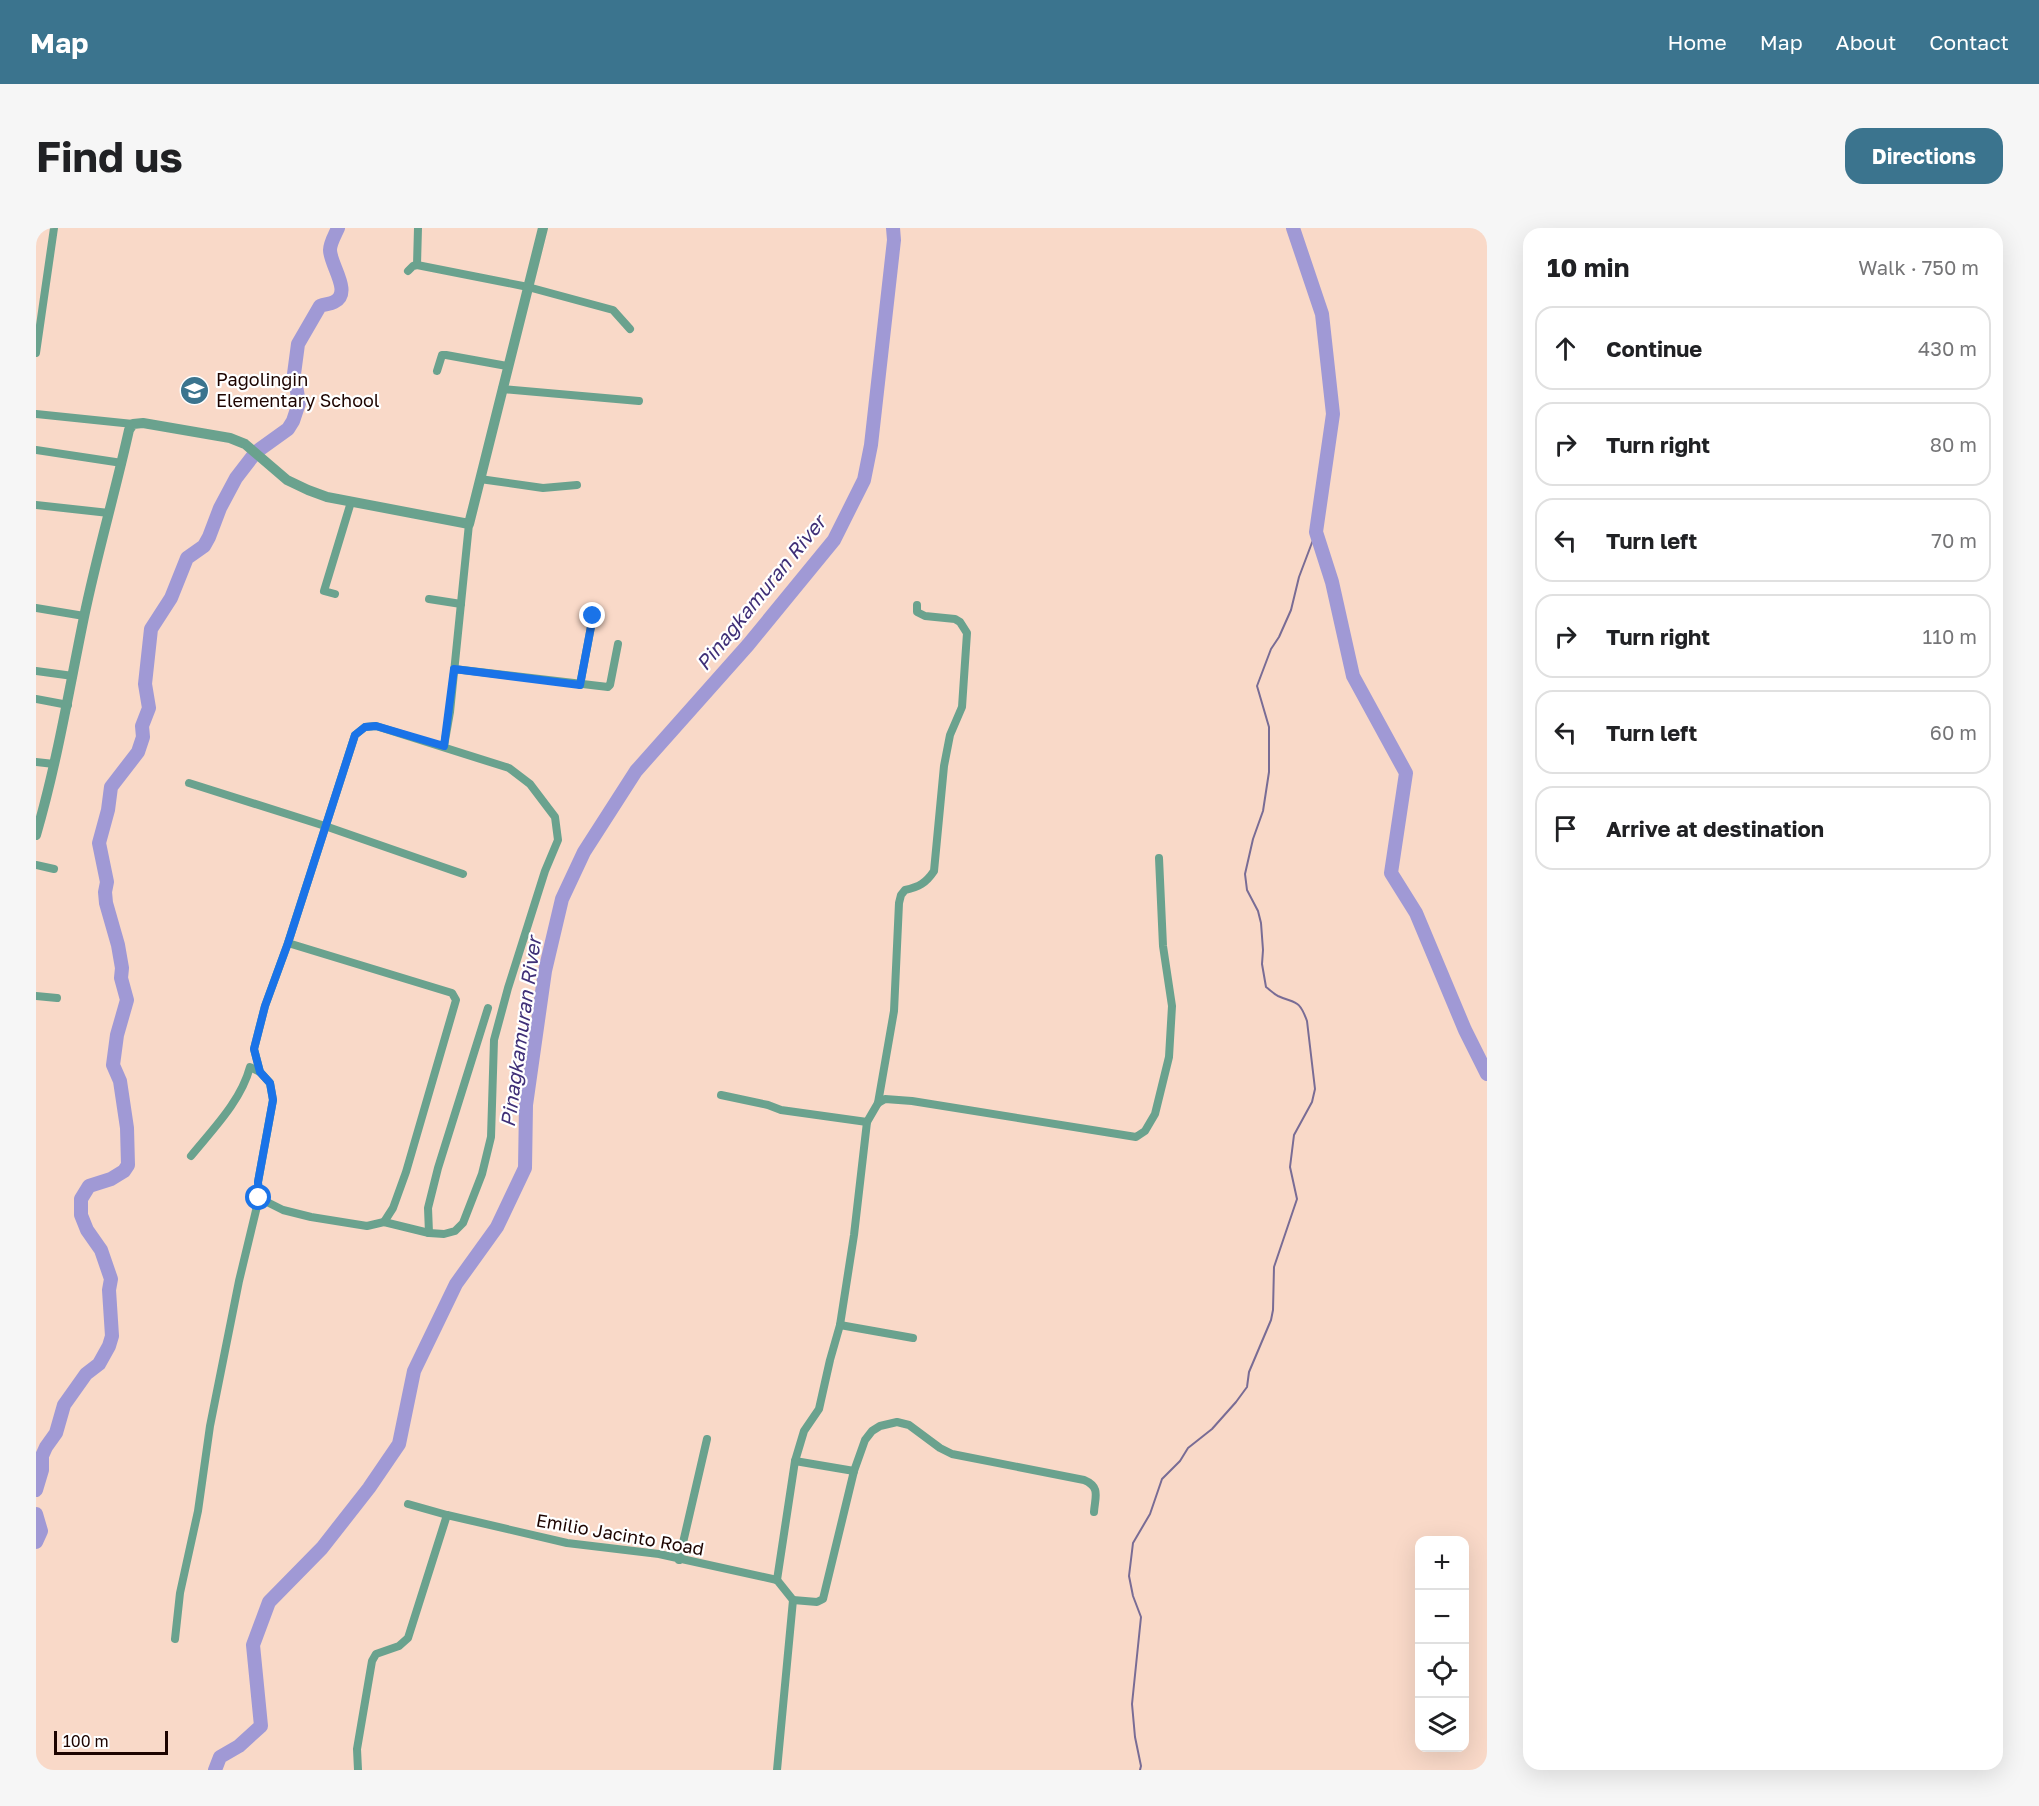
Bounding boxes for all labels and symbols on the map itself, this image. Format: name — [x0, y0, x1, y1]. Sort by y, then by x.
place label: Pagolingin Elementary School — [216, 368, 380, 411]
school or university icon: Pagolingin Elementary School — [179, 374, 211, 406]
water label: Pinagkamuran River — [691, 508, 833, 675]
route end — [579, 602, 605, 628]
water label: Pinagkamuran River — [495, 932, 547, 1129]
route start — [245, 1184, 271, 1210]
street label: Emilio Jacinto Road — [535, 1508, 706, 1560]
scale bar — [54, 1728, 168, 1756]

